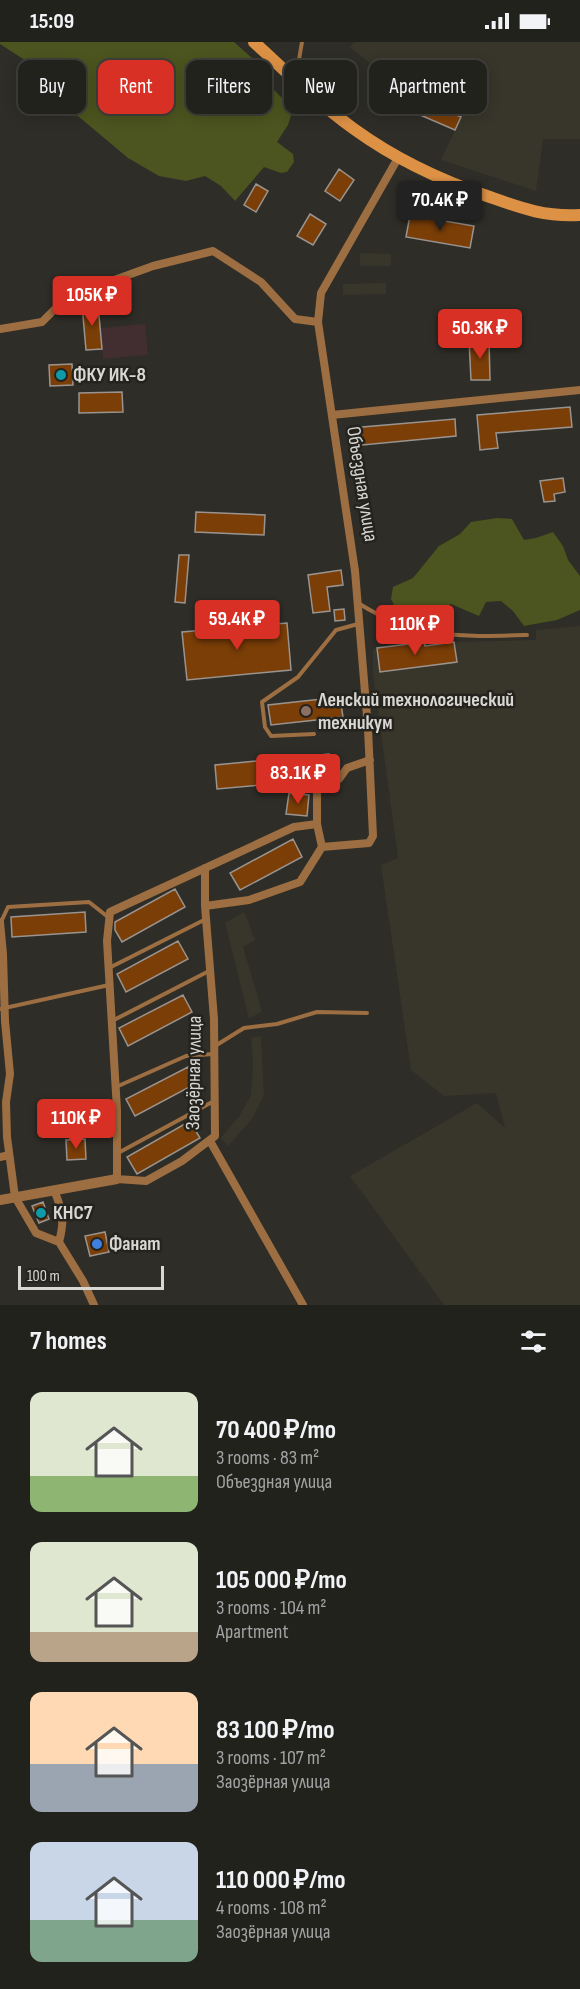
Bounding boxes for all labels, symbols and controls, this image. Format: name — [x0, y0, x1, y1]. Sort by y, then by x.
text: 15:09 — [30, 8, 74, 35]
chip: Buy — [18, 60, 86, 114]
chip: Rent — [98, 60, 174, 114]
chip: Filters — [186, 60, 272, 114]
chip: New — [284, 60, 357, 114]
chip: Apartment — [369, 60, 487, 114]
pin: 70.4K ₽ — [385, 181, 495, 232]
text: 70.4K ₽ — [412, 188, 468, 212]
pin: 105K ₽ — [43, 276, 141, 327]
text: 105K ₽ — [67, 283, 117, 307]
pin: 50.3K ₽ — [425, 309, 535, 360]
text: 50.3K ₽ — [452, 316, 508, 340]
place label: ФКУ ИК-8 — [73, 363, 146, 387]
marker: ФКУ ИК-8 — [54, 368, 68, 382]
street label: Объездная улица — [341, 425, 383, 543]
pin: 59.4K ₽ — [182, 600, 292, 651]
pin: 110K ₽ — [366, 605, 464, 656]
text: 59.4K ₽ — [209, 607, 265, 631]
text: 110K ₽ — [390, 612, 440, 636]
place label: Ленский технологический техникум — [317, 688, 514, 735]
marker: Ленский технологический техникум — [299, 704, 313, 718]
pin: 83.1K ₽ — [243, 754, 353, 805]
text: 83.1K ₽ — [270, 761, 326, 785]
street label: Заозёрная улица — [181, 1016, 207, 1130]
pin: 110K ₽ — [27, 1099, 125, 1150]
text: 110K ₽ — [51, 1106, 101, 1130]
place label: КНС7 — [53, 1201, 93, 1225]
marker: КНС7 — [34, 1206, 48, 1220]
place label: Фанат — [109, 1232, 161, 1256]
marker: Фанат — [90, 1237, 104, 1251]
scale bar — [18, 1263, 164, 1290]
text: 100 m — [27, 1267, 60, 1286]
icon: filters — [517, 1325, 550, 1358]
text: 7 homes — [30, 1326, 107, 1357]
text: 70 400 ₽/mo — [216, 1415, 336, 1446]
icon: home — [78, 1416, 150, 1488]
text: 3 rooms · 83 m² — [216, 1446, 319, 1470]
text: Объездная улица — [216, 1470, 332, 1494]
text: 105 000 ₽/mo — [216, 1565, 347, 1596]
icon: home — [78, 1566, 150, 1638]
text: 3 rooms · 104 m² — [216, 1596, 326, 1620]
text: Apartment — [216, 1620, 289, 1644]
text: 83 100 ₽/mo — [216, 1715, 335, 1746]
icon: home — [78, 1716, 150, 1788]
text: 3 rooms · 107 m² — [216, 1746, 326, 1770]
text: Заозёрная улица — [216, 1770, 330, 1794]
text: 110 000 ₽/mo — [216, 1865, 346, 1896]
icon: home — [78, 1866, 150, 1938]
text: 4 rooms · 108 m² — [216, 1896, 327, 1920]
text: Заозёрная улица — [216, 1920, 330, 1944]

